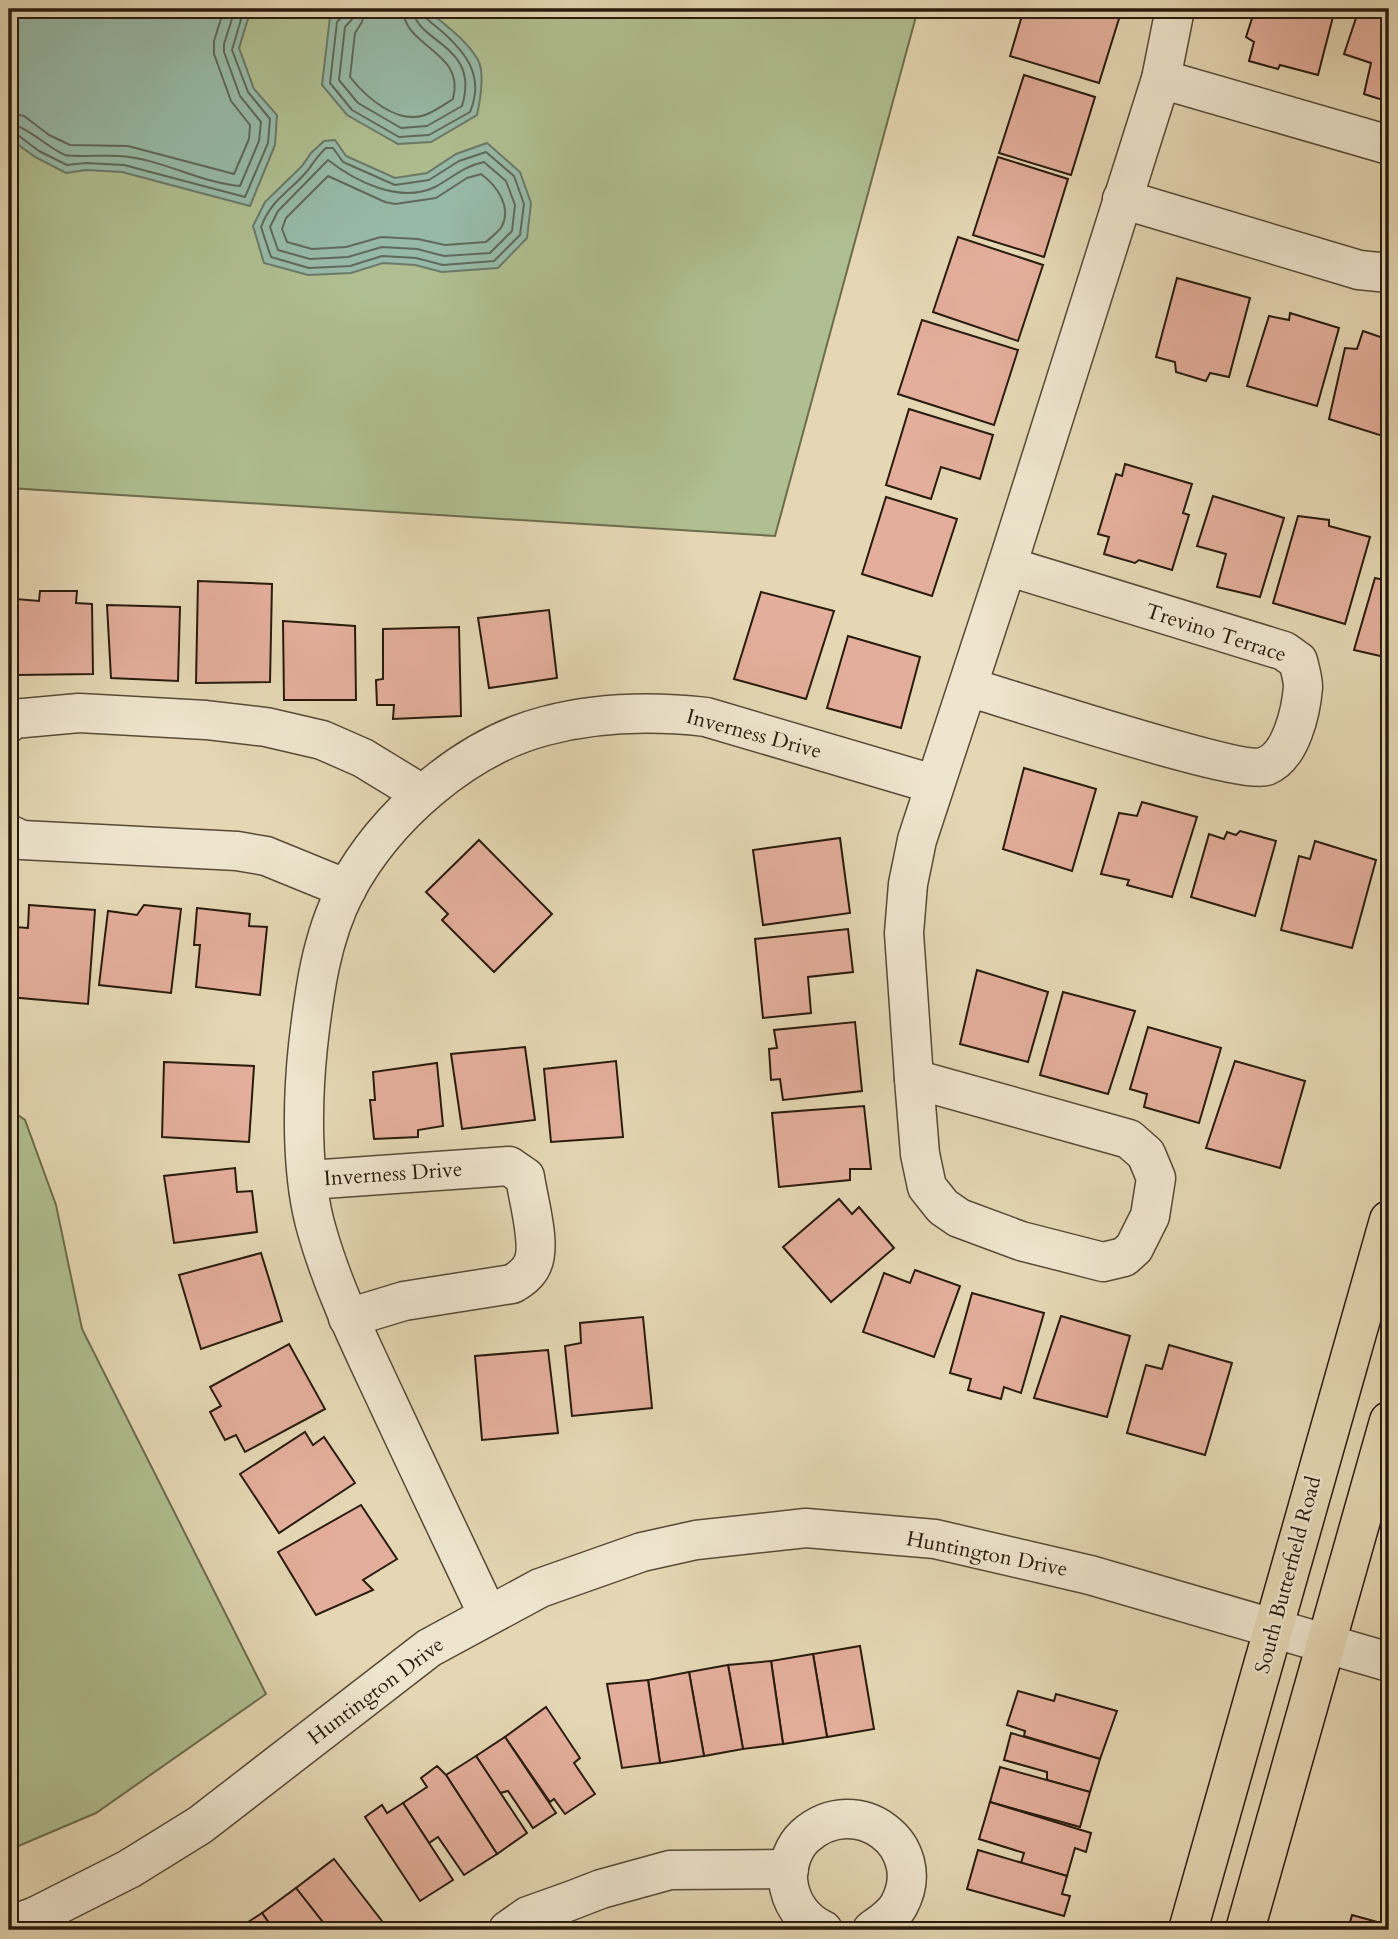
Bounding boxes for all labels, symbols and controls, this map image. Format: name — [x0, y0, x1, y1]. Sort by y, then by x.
street label: Trevino Terrace — [1142, 597, 1290, 669]
street label: Inverness Drive — [683, 702, 825, 766]
street label: Inverness Drive — [323, 1155, 463, 1193]
street label: South Butterfield Road — [1248, 1473, 1328, 1677]
street label: Huntington Drive — [904, 1524, 1070, 1584]
street label: Huntington Drive — [302, 1630, 450, 1752]

